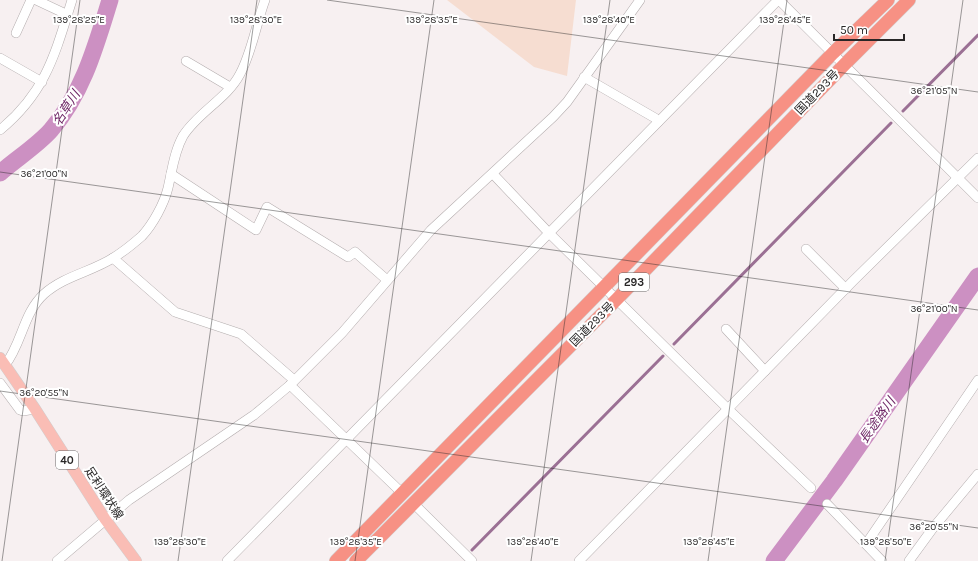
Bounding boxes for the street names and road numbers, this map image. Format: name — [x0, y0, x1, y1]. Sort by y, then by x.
street label: 国道293号 — [792, 67, 842, 117]
road number: 293 — [619, 273, 649, 291]
street label: 国道293号 — [567, 299, 617, 349]
road number: 40 — [56, 451, 78, 469]
street label: 足利環状線 — [82, 464, 126, 522]

